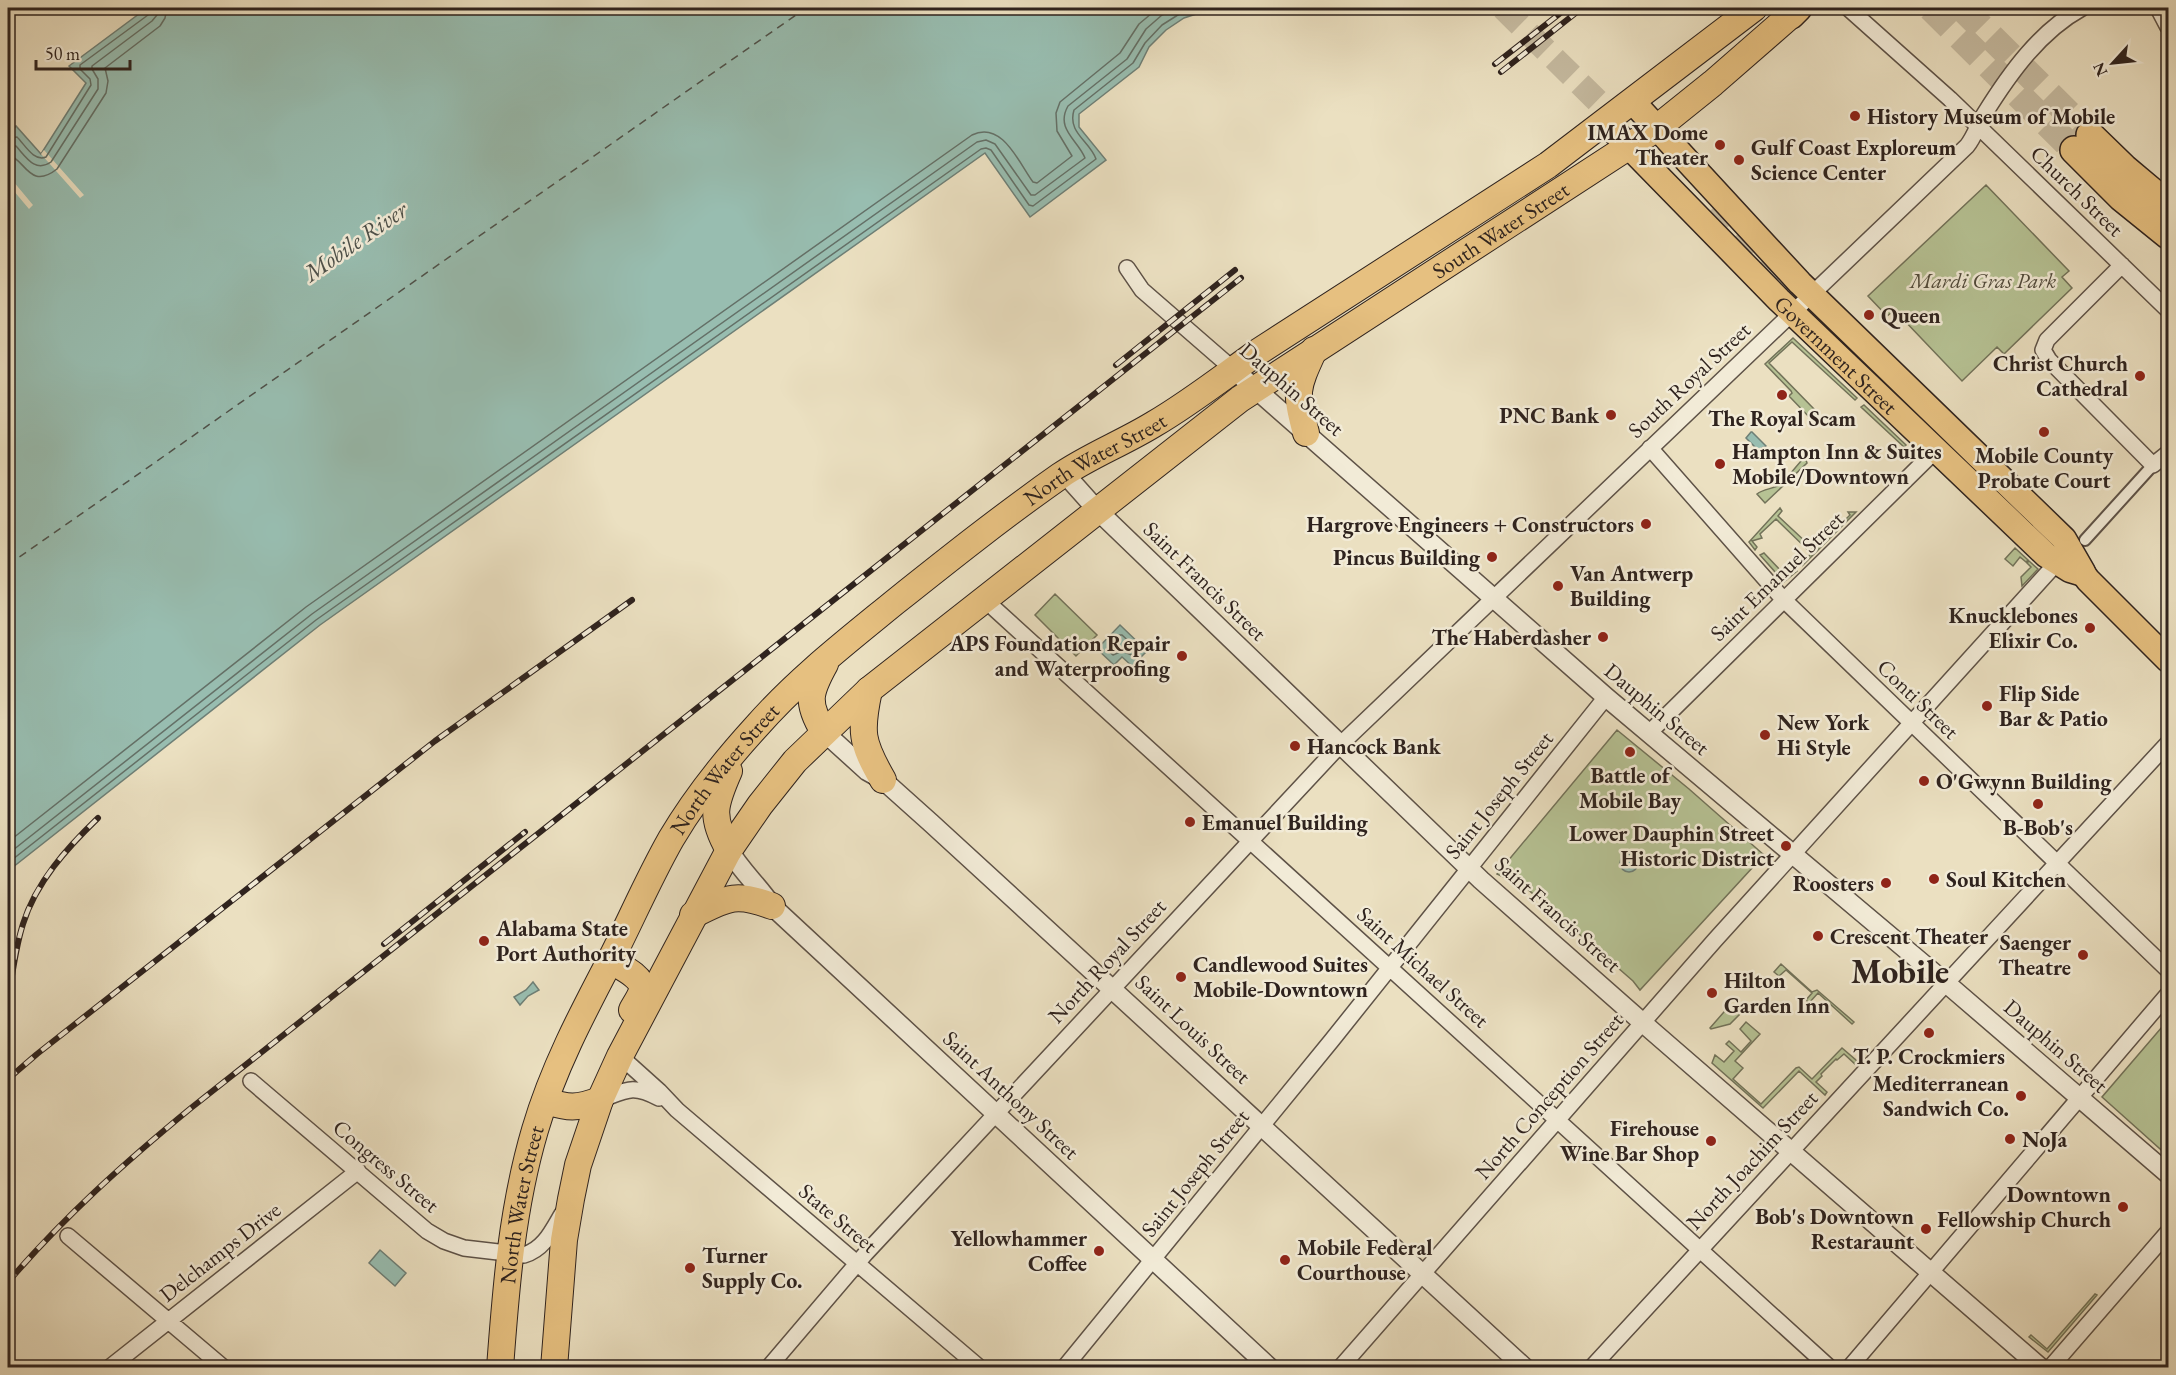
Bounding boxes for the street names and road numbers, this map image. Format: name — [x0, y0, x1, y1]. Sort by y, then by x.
street label: Church Street — [2024, 139, 2130, 243]
street label: South Water Street — [1426, 175, 1574, 285]
street label: Government Street — [1768, 289, 1904, 421]
street label: South Royal Street — [1622, 316, 1757, 444]
street label: Dauphin Street — [1234, 336, 1350, 442]
street label: North Water Street — [1018, 406, 1172, 512]
street label: Saint Emanuel Street — [1704, 505, 1850, 647]
street label: Saint Francis Street — [1137, 515, 1273, 647]
street label: Conti Street — [1871, 653, 1965, 745]
street label: Dauphin Street — [1598, 656, 1716, 762]
street label: North Water Street — [663, 696, 785, 840]
street label: Saint Joseph Street — [1438, 725, 1560, 865]
street label: Saint Francis Street — [1489, 850, 1627, 979]
street label: North Royal Street — [1042, 892, 1172, 1030]
street label: Saint Michael Street — [1351, 900, 1495, 1034]
street label: Saint Louis Street — [1129, 968, 1257, 1090]
street label: Dauphin Street — [1998, 993, 2114, 1099]
street label: North Conception Street — [1468, 1006, 1630, 1186]
street label: Saint Anthony Street — [937, 1024, 1085, 1166]
street label: North Joachim Street — [1680, 1084, 1824, 1236]
street label: Saint Joseph Street — [1134, 1103, 1256, 1243]
street label: Congress Street — [327, 1113, 445, 1219]
street label: North Water Street — [493, 1122, 550, 1285]
street label: State Street — [793, 1177, 883, 1259]
street label: Delchamps Drive — [153, 1195, 287, 1309]

